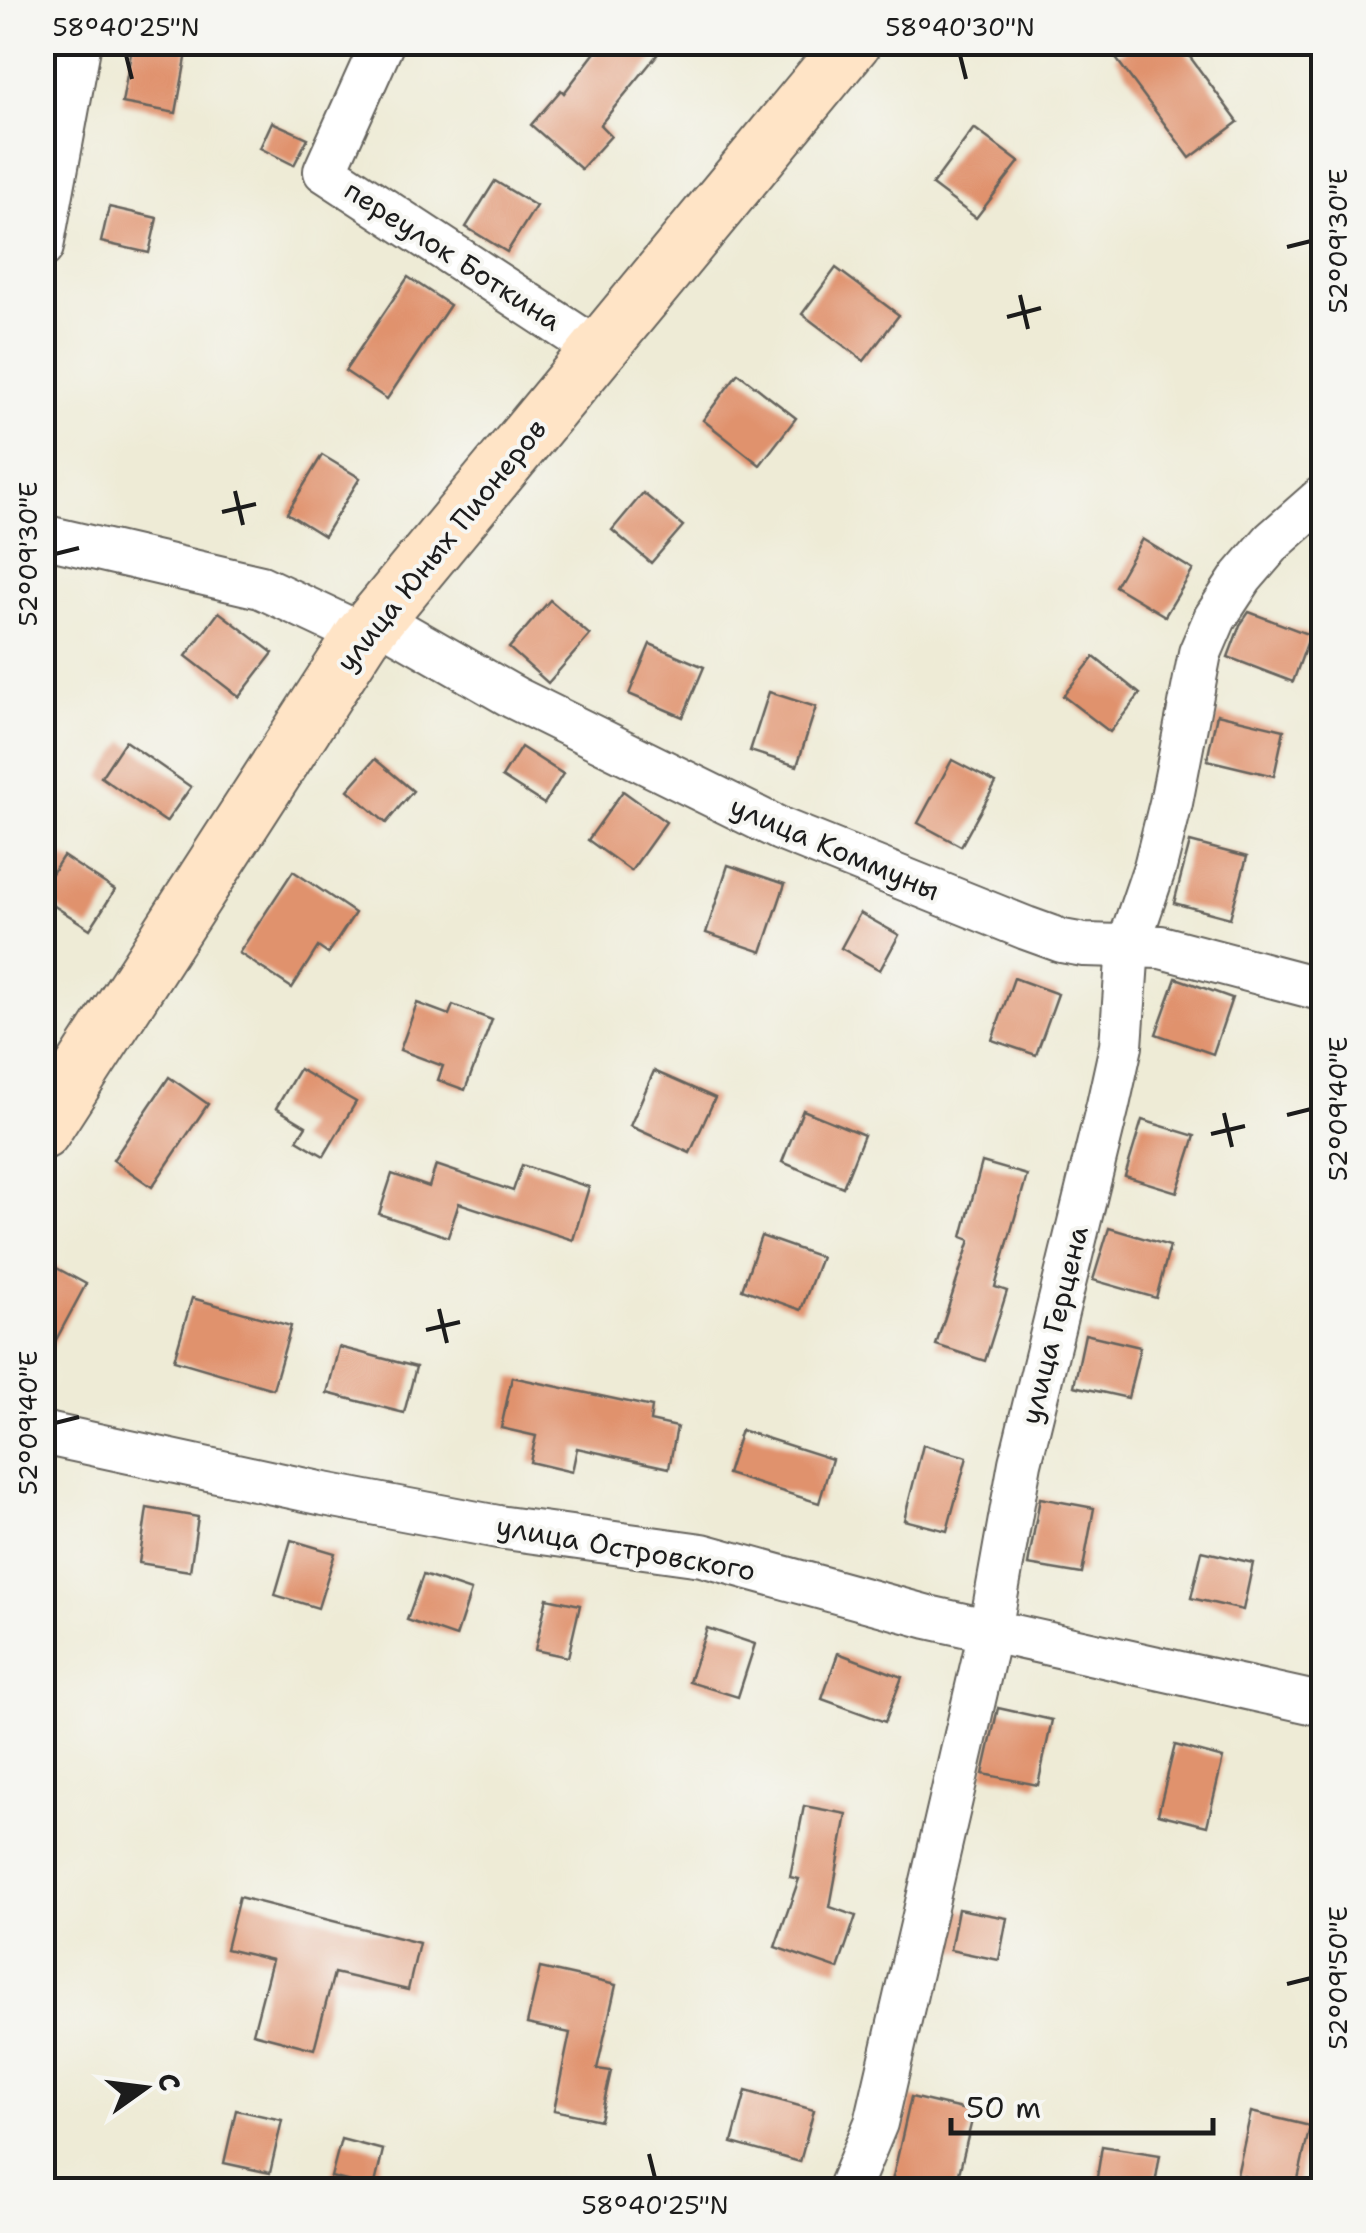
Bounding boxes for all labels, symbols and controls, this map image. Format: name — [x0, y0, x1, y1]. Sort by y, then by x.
text: 58°40'25"N — [52, 10, 200, 44]
text: 58°40'30"N — [885, 10, 1035, 44]
text: 52°09'30"E — [1321, 169, 1355, 313]
street label: переулок Боткина — [337, 171, 569, 339]
street label: улица Юных Пионеров — [327, 411, 555, 679]
text: 52°09'30"E — [11, 482, 45, 626]
street label: улица Коммуны — [724, 787, 946, 909]
text: 52°09'40"E — [1321, 1037, 1355, 1181]
street label: улица Герцена — [1011, 1222, 1097, 1428]
text: 52°09'40"E — [11, 1351, 45, 1495]
street label: улица Островского — [494, 1507, 758, 1589]
text: 52°09'50"E — [1321, 1906, 1355, 2050]
north arrow — [95, 2038, 195, 2138]
text: С — [149, 2069, 190, 2095]
scale bar — [951, 2073, 1214, 2135]
text: 50 m — [966, 2087, 1041, 2128]
text: 58°40'25"N — [581, 2188, 729, 2222]

